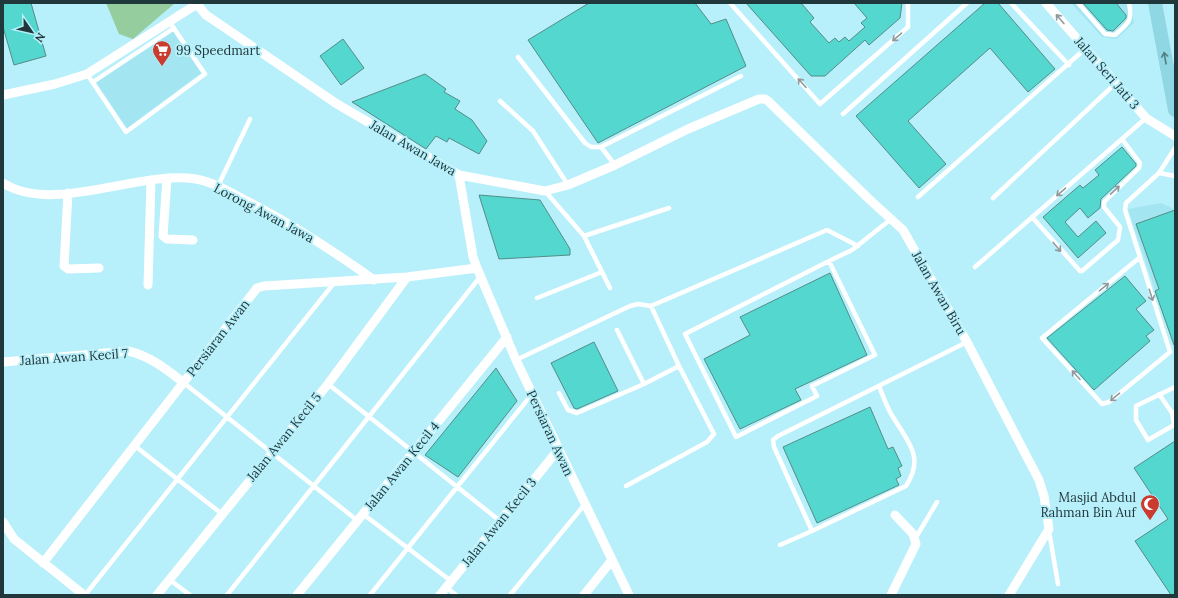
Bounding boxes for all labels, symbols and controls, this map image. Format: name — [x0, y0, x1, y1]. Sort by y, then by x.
north arrow — [12, 12, 52, 52]
one-way arrow — [1056, 14, 1065, 25]
text: N — [32, 30, 48, 45]
one-way arrow — [892, 32, 902, 42]
street label: Jalan Seri Jati 3 — [1070, 32, 1143, 113]
supermarket icon: 99 Speedmart — [151, 39, 173, 67]
place label: 99 Speedmart — [176, 42, 260, 59]
one-way arrow — [1161, 52, 1169, 65]
one-way arrow — [797, 78, 806, 88]
street label: Jalan Awan Jawa — [366, 116, 460, 180]
street label: Lorong Awan Jawa — [211, 179, 317, 247]
one-way arrow — [1110, 185, 1120, 195]
one-way arrow — [1056, 187, 1066, 196]
one-way arrow — [1053, 241, 1062, 252]
street label: Jalan Awan Biru — [908, 247, 970, 338]
one-way arrow — [1098, 283, 1109, 292]
one-way arrow — [1148, 289, 1156, 301]
street label: Persiaran Awan — [183, 296, 253, 380]
street label: Jalan Awan Kecil 7 — [18, 345, 129, 369]
one-way arrow — [1071, 370, 1081, 380]
street label: Persiaran Awan — [523, 387, 577, 479]
street label: Jalan Awan Kecil 5 — [242, 389, 325, 486]
one-way arrow — [1110, 392, 1121, 401]
street label: Jalan Awan Kecil 4 — [360, 418, 443, 515]
street label: Jalan Awan Kecil 3 — [457, 474, 540, 571]
place label: Masjid Abdul Rahman Bin Auf — [1040, 489, 1138, 521]
mosque icon: Masjid Abdul Rahman Bin Auf — [1139, 493, 1161, 521]

